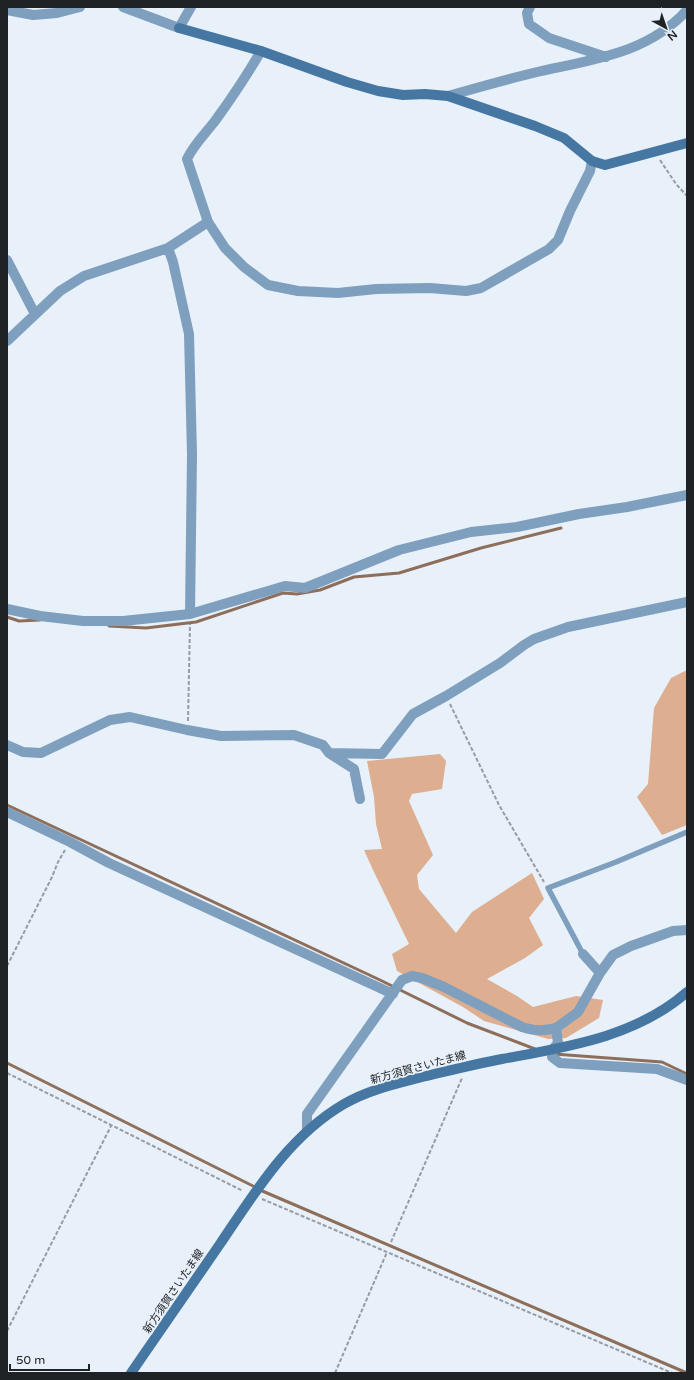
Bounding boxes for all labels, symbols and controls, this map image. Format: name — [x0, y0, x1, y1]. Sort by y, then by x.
north arrow — [646, 8, 686, 48]
text: N — [665, 27, 680, 43]
street label: 新方須賀さいたま線 — [369, 1048, 467, 1087]
street label: 新方須賀さいたま線 — [140, 1247, 206, 1336]
scale bar — [10, 1346, 89, 1372]
text: 50 m — [16, 1353, 45, 1367]

